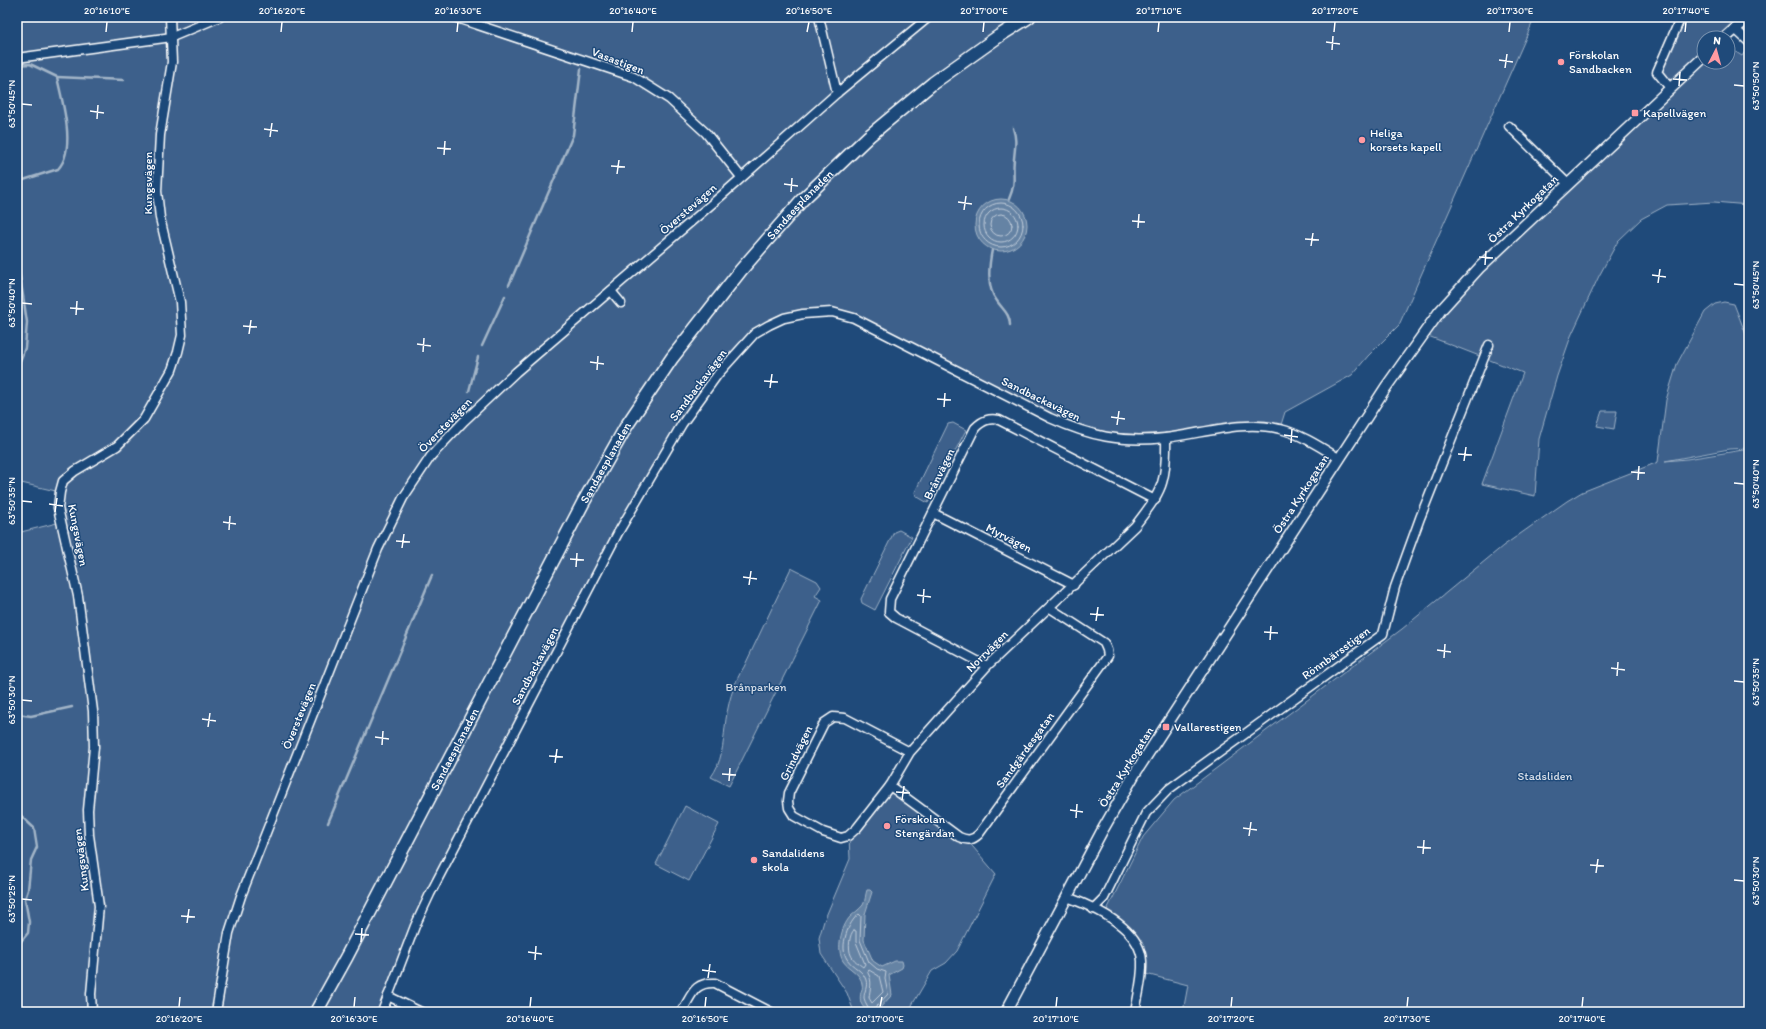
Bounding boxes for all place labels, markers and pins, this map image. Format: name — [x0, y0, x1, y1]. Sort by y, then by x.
place label: Förskolan Sandbacken — [1569, 48, 1632, 76]
marker: Förskolan Sandbacken — [1556, 57, 1566, 67]
place label: Kapellvägen — [1643, 106, 1706, 120]
marker: Kapellvägen — [1630, 108, 1640, 118]
place label: Heliga korsets kapell — [1370, 126, 1442, 154]
marker: Heliga korsets kapell — [1357, 135, 1367, 145]
place label: Vallarestigen — [1174, 720, 1242, 734]
marker: Vallarestigen — [1161, 722, 1171, 732]
place label: Förskolan Stengärdan — [895, 812, 955, 840]
marker: Förskolan Stengärdan — [882, 821, 892, 831]
place label: Sandalidens skola — [762, 846, 825, 874]
marker: Sandalidens skola — [749, 855, 759, 865]

